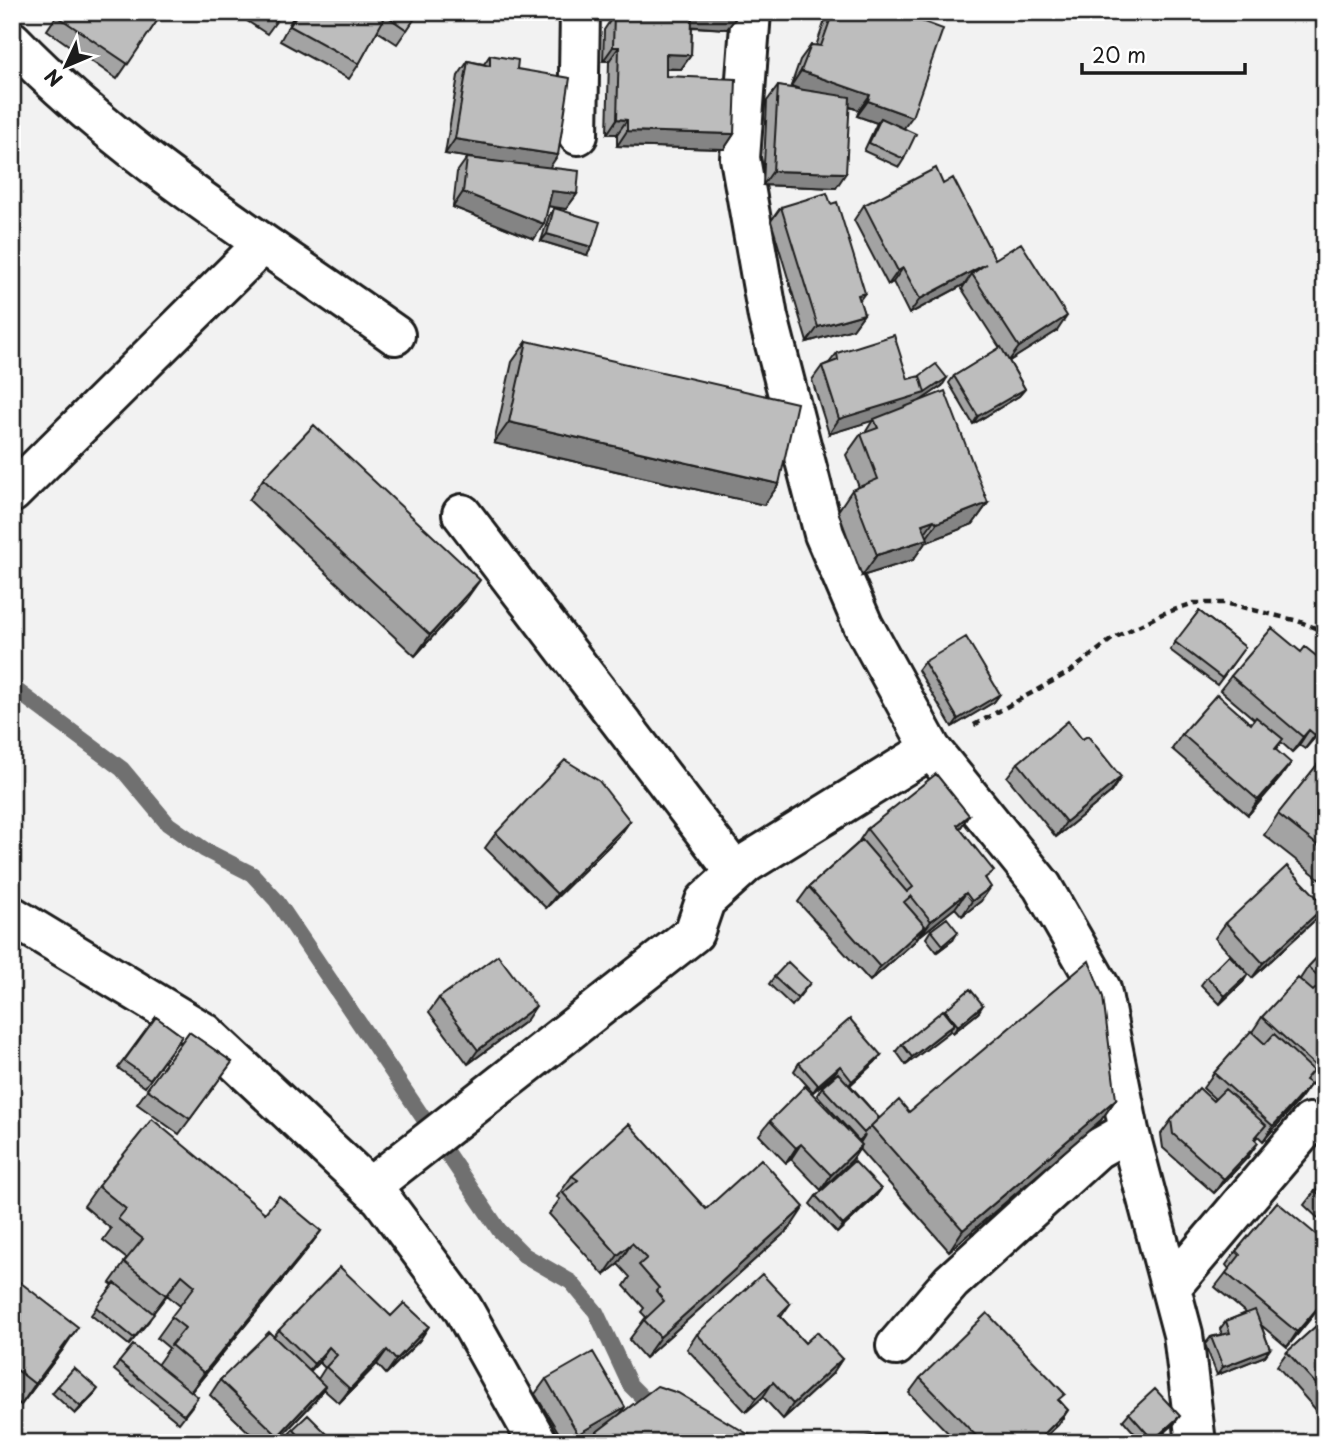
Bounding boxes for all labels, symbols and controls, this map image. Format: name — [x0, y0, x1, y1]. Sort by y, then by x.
north arrow — [32, 32, 102, 102]
scale bar — [1082, 32, 1244, 76]
text: 20 m — [1092, 38, 1146, 70]
text: N — [38, 63, 68, 94]

